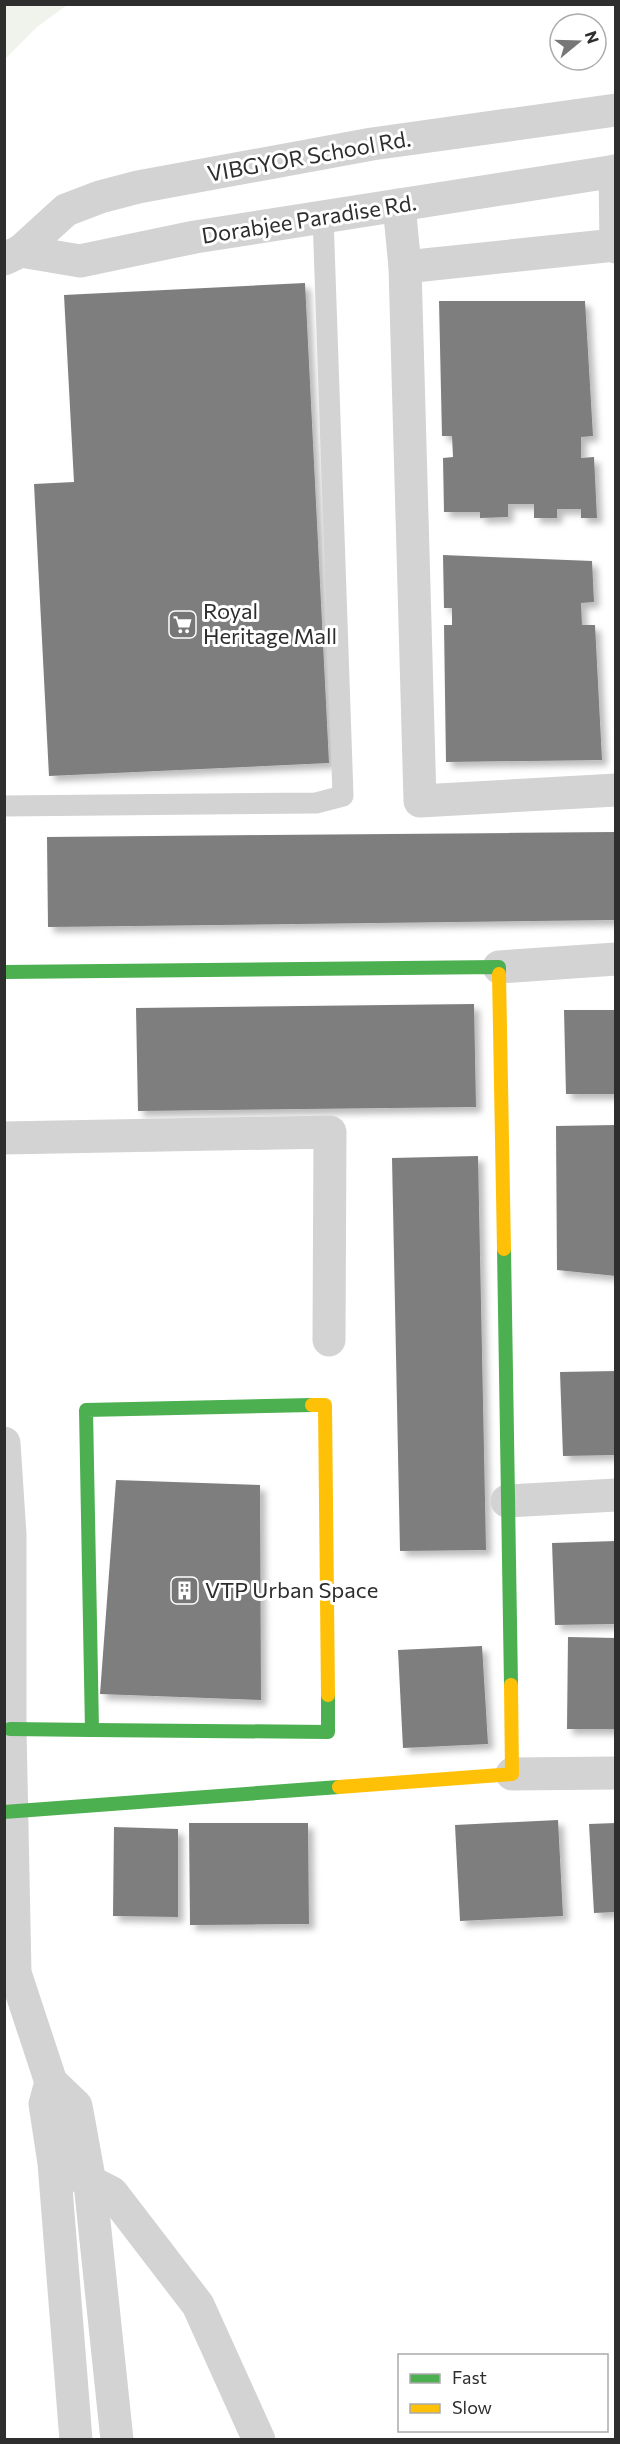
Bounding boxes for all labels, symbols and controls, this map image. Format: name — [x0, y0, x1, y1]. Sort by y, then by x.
north arrow — [548, 12, 608, 72]
text: N — [582, 28, 604, 46]
street label: VIBGYOR School Rd. — [205, 124, 413, 187]
street label: Dorabjee Paradise Rd. — [200, 188, 418, 249]
place label: Royal Heritage Mall — [203, 597, 337, 649]
supermarket icon: Royal Heritage Mall — [166, 608, 198, 640]
building icon: VTP Urban Space — [168, 1574, 200, 1606]
place label: VTP Urban Space — [205, 1576, 378, 1603]
legend — [398, 2354, 608, 2432]
text: Fast — [452, 2366, 487, 2388]
text: Slow — [452, 2396, 492, 2418]

